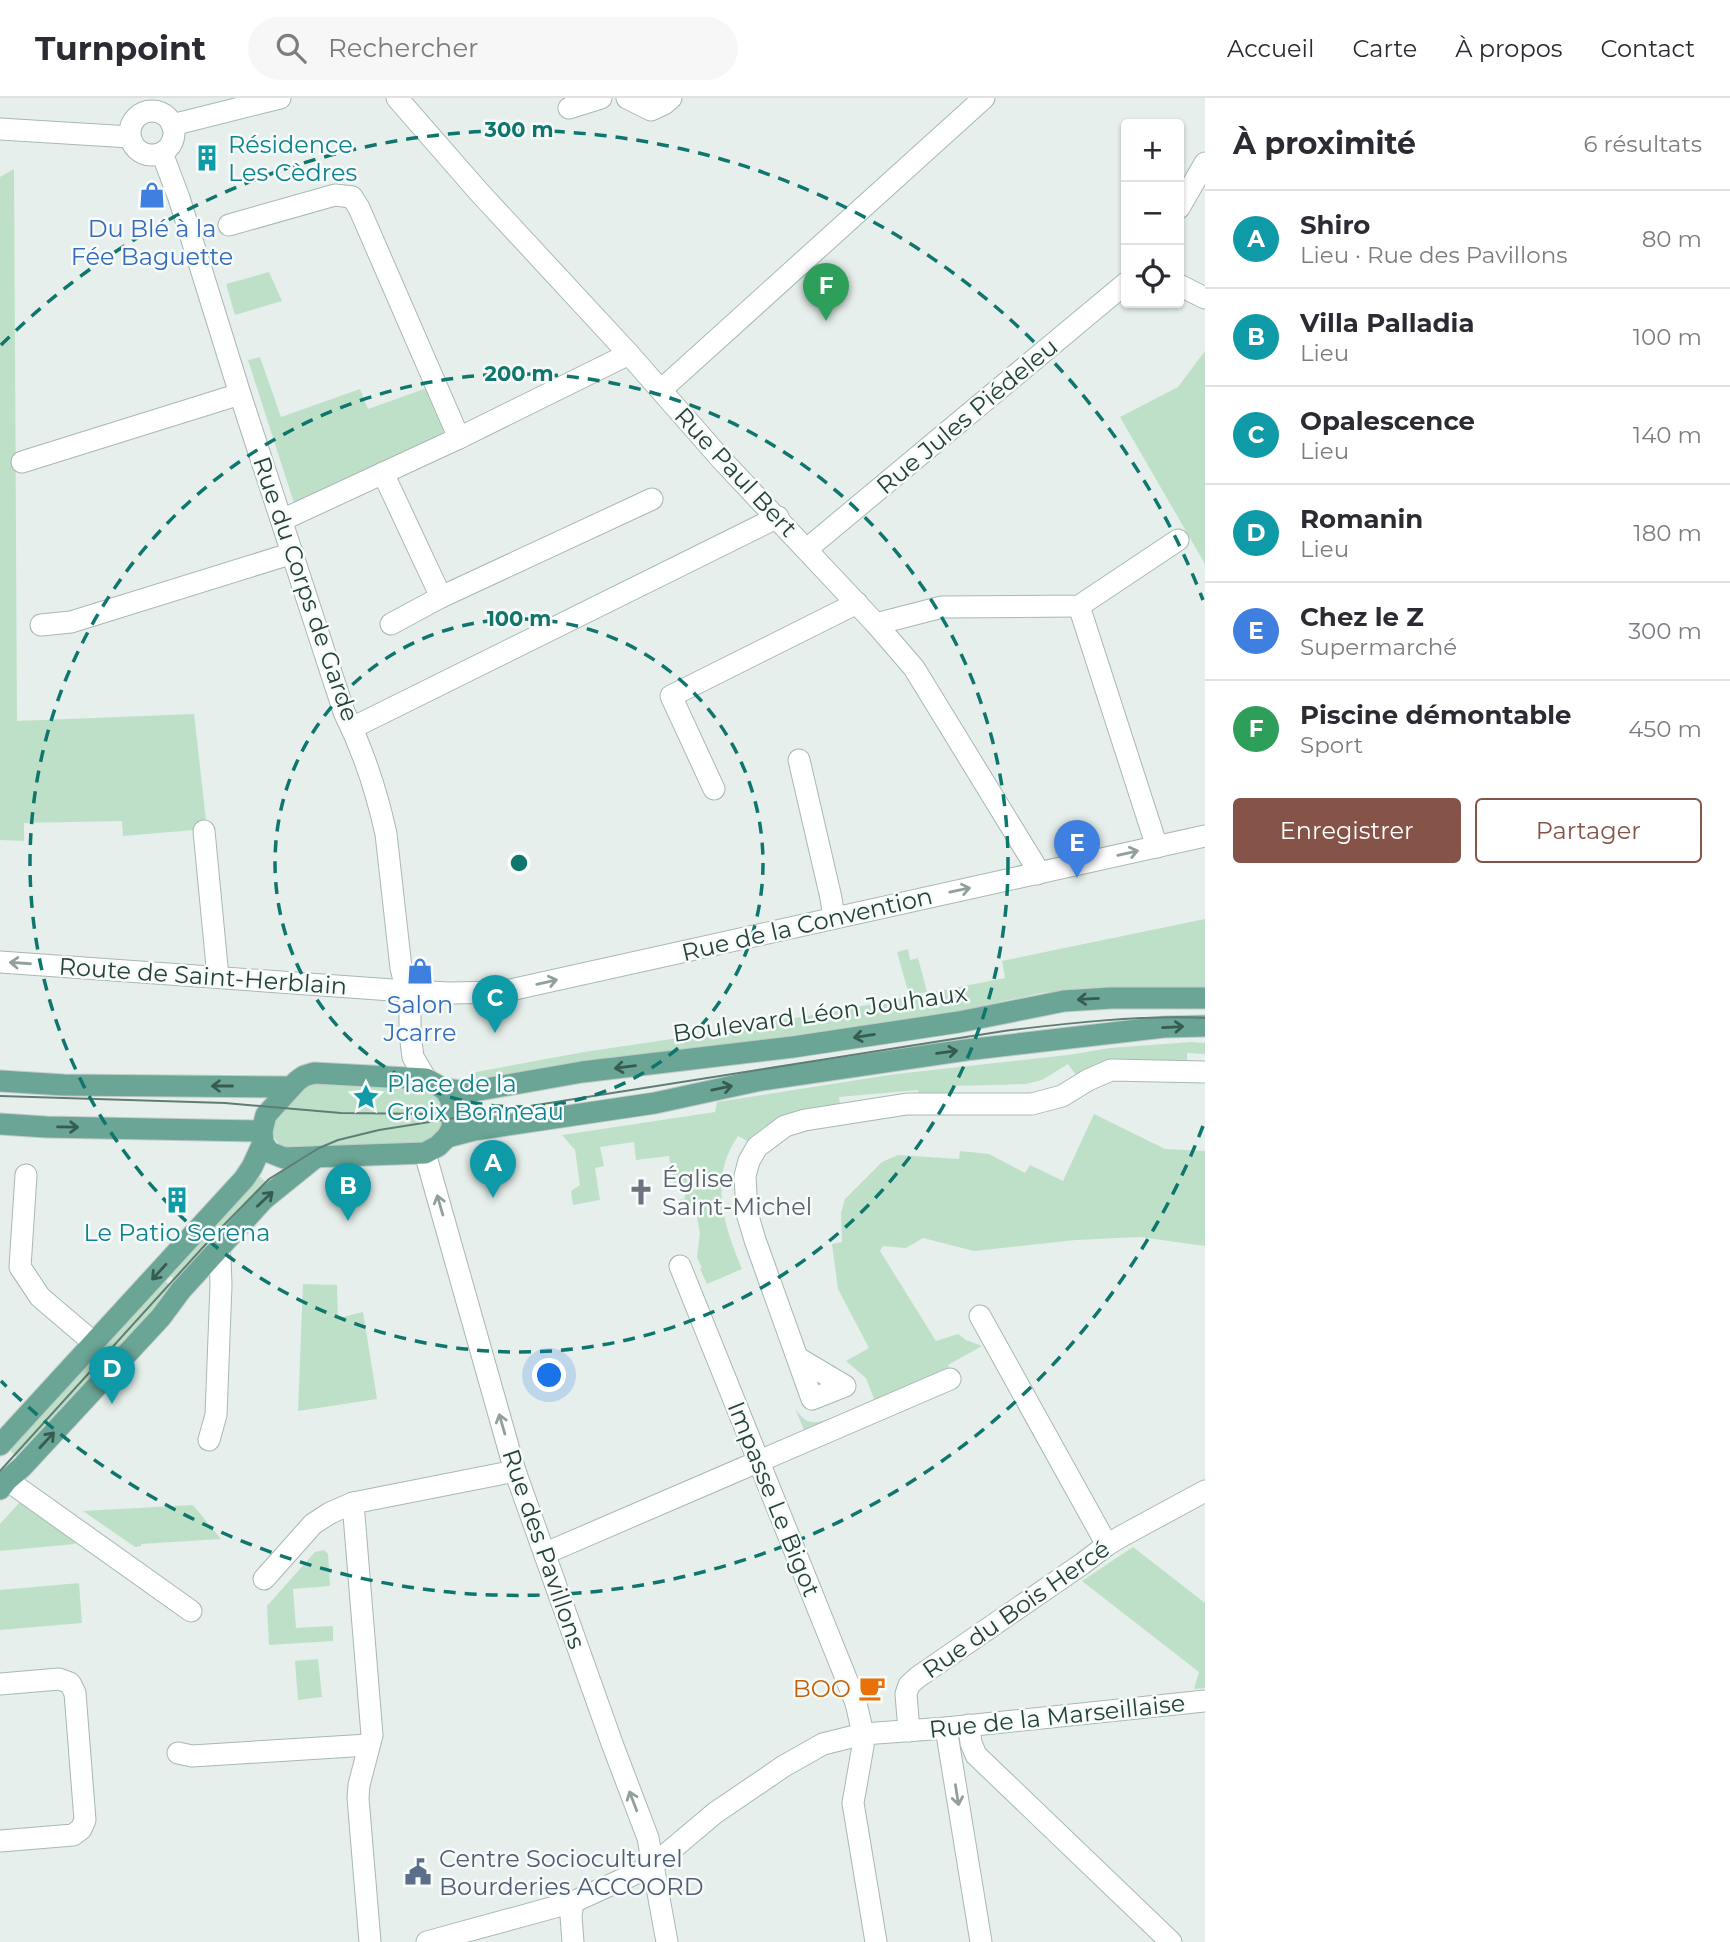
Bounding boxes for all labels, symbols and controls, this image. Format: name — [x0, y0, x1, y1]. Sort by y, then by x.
search box — [248, 17, 738, 80]
text: Turnpoint — [35, 28, 206, 68]
icon: search — [272, 29, 310, 67]
text: Rechercher — [328, 32, 479, 64]
text: Accueil — [1227, 34, 1314, 63]
text: Carte — [1352, 34, 1417, 63]
text: À propos — [1455, 34, 1562, 63]
text: Contact — [1600, 34, 1695, 63]
text: 300 m — [484, 117, 553, 142]
map controls — [1121, 119, 1184, 308]
button: + — [1121, 119, 1184, 182]
text: À proximité — [1233, 125, 1416, 162]
place label: Résidence Les Cèdres — [228, 130, 357, 187]
text: 6 résultats — [1583, 130, 1702, 158]
building icon: Résidence Les Cèdres — [192, 143, 222, 173]
shop icon: Du Blé à la Fée Baguette — [137, 180, 167, 210]
button: − — [1121, 182, 1184, 245]
text: Shiro — [1300, 209, 1370, 241]
place label: Du Blé à la Fée Baguette — [71, 214, 233, 271]
text: A — [1247, 225, 1265, 253]
text: 80 m — [1642, 225, 1702, 253]
text: Lieu · Rue des Pavillons — [1300, 241, 1567, 269]
button: locate — [1121, 245, 1184, 308]
pin: F — [803, 263, 849, 321]
text: Villa Palladia — [1300, 307, 1474, 339]
text: B — [1247, 323, 1265, 351]
text: 100 m — [1633, 323, 1702, 351]
street label: Rue Jules Piédeleu — [871, 332, 1063, 500]
text: Lieu — [1300, 339, 1349, 367]
text: 200 m — [485, 361, 553, 386]
street label: Rue Paul Bert — [669, 401, 804, 543]
text: Opalescence — [1300, 405, 1475, 437]
text: C — [1248, 421, 1264, 449]
text: 140 m — [1633, 421, 1702, 449]
text: Lieu — [1300, 437, 1349, 465]
street label: Rue du Corps de Garde — [247, 453, 365, 725]
text: Romanin — [1300, 503, 1423, 535]
text: D — [1247, 519, 1266, 547]
text: 180 m — [1633, 519, 1702, 547]
text: Lieu — [1300, 535, 1349, 563]
text: Chez le Z — [1300, 601, 1424, 633]
text: 100 m — [487, 606, 551, 631]
text: E — [1248, 617, 1264, 645]
text: 300 m — [1628, 617, 1702, 645]
text: Supermarché — [1300, 633, 1457, 661]
text: Piscine démontable — [1300, 699, 1571, 731]
text: F — [1249, 715, 1263, 743]
text: 450 m — [1628, 715, 1702, 743]
text: Sport — [1300, 731, 1363, 759]
button: Enregistrer — [1233, 798, 1461, 863]
button: Partager — [1475, 798, 1702, 863]
pin: E — [1054, 820, 1100, 878]
one-way arrow — [1116, 846, 1139, 860]
centre of rings — [507, 851, 531, 875]
street label: Rue de la Convention — [679, 881, 935, 967]
one-way arrow — [948, 883, 971, 896]
street label: Route de Saint-Herblain — [58, 951, 348, 1001]
shop icon: Salon Jcarre — [405, 956, 435, 986]
one-way arrow — [9, 957, 32, 970]
one-way arrow — [535, 974, 558, 988]
pin: C — [472, 975, 518, 1033]
street label: Boulevard Léon Jouhaux — [671, 978, 969, 1048]
place label: Salon Jcarre — [383, 990, 456, 1047]
one-way arrow — [1077, 993, 1100, 1006]
one-way arrow — [1161, 1020, 1184, 1033]
one-way arrow — [853, 1030, 875, 1043]
one-way arrow — [935, 1046, 958, 1059]
one-way arrow — [614, 1060, 637, 1073]
place label: Place de la Croix Bonneau — [387, 1069, 564, 1126]
one-way arrow — [211, 1079, 234, 1093]
one-way arrow — [710, 1081, 733, 1095]
place icon: Place de la Croix Bonneau — [351, 1082, 381, 1112]
one-way arrow — [56, 1120, 79, 1134]
pin: A — [470, 1140, 516, 1198]
pin: B — [325, 1163, 371, 1221]
place label: Église Saint-Michel — [662, 1164, 812, 1221]
church icon: Église Saint-Michel — [626, 1177, 656, 1207]
building icon: Le Patio Serena — [162, 1185, 192, 1215]
one-way arrow — [256, 1190, 273, 1207]
one-way arrow — [433, 1194, 446, 1216]
place label: Le Patio Serena — [84, 1218, 270, 1247]
one-way arrow — [151, 1263, 168, 1280]
pin: D — [89, 1346, 135, 1404]
your location — [532, 1358, 566, 1392]
street label: Impasse Le Bigot — [722, 1397, 826, 1601]
one-way arrow — [494, 1413, 507, 1435]
one-way arrow — [38, 1432, 55, 1449]
street label: Rue des Pavillons — [496, 1445, 592, 1653]
street label: Rue du Bois Hercé — [917, 1534, 1115, 1684]
cafe icon: BOO — [857, 1673, 887, 1703]
place label: BOO — [793, 1674, 851, 1703]
street label: Rue de la Marseillaise — [928, 1688, 1186, 1744]
one-way arrow — [951, 1783, 964, 1806]
one-way arrow — [626, 1790, 638, 1812]
place label: Centre Socioculturel Bourderies ACCOORD — [439, 1844, 704, 1901]
public building icon: Centre Socioculturel Bourderies ACCOORD — [403, 1857, 433, 1887]

